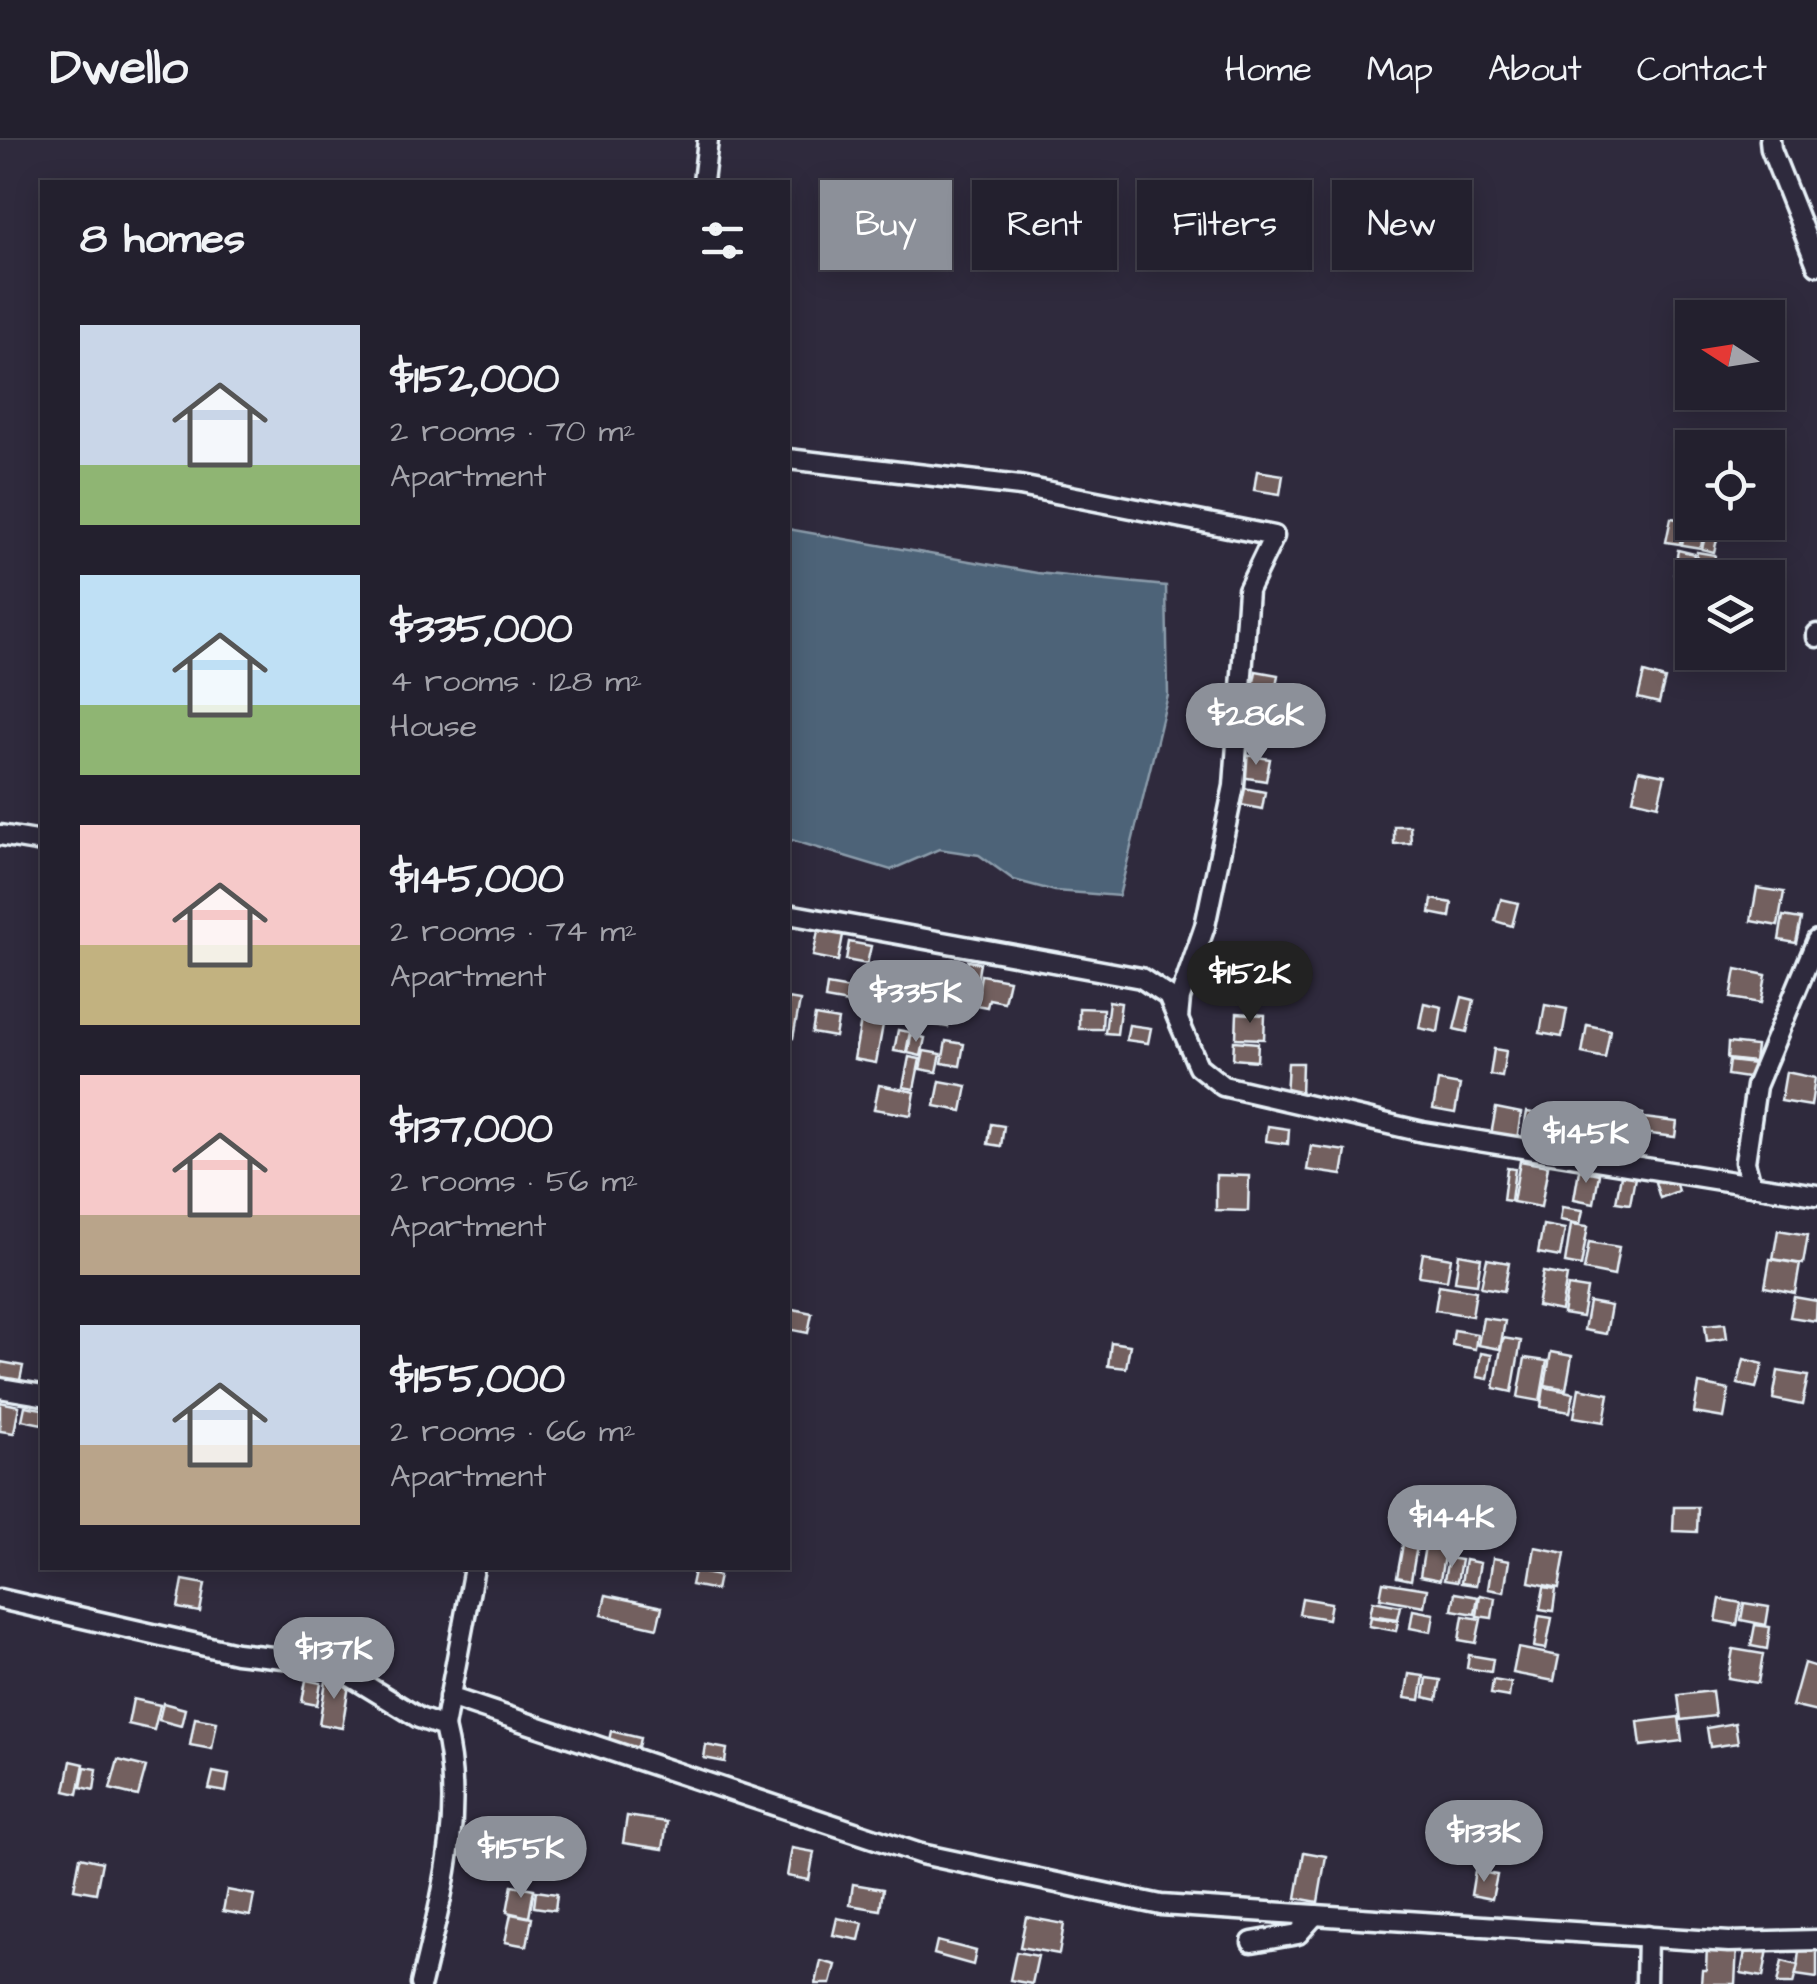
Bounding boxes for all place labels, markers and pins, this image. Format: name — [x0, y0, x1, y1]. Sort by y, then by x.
pin: $286K — [1186, 683, 1326, 768]
pin: $152K — [1180, 941, 1320, 1026]
pin: $335K — [846, 960, 986, 1045]
pin: $145K — [1516, 1101, 1656, 1186]
pin: $144K — [1382, 1485, 1522, 1570]
pin: $137K — [264, 1617, 404, 1702]
pin: $133K — [1414, 1800, 1554, 1885]
pin: $155K — [451, 1816, 591, 1901]

